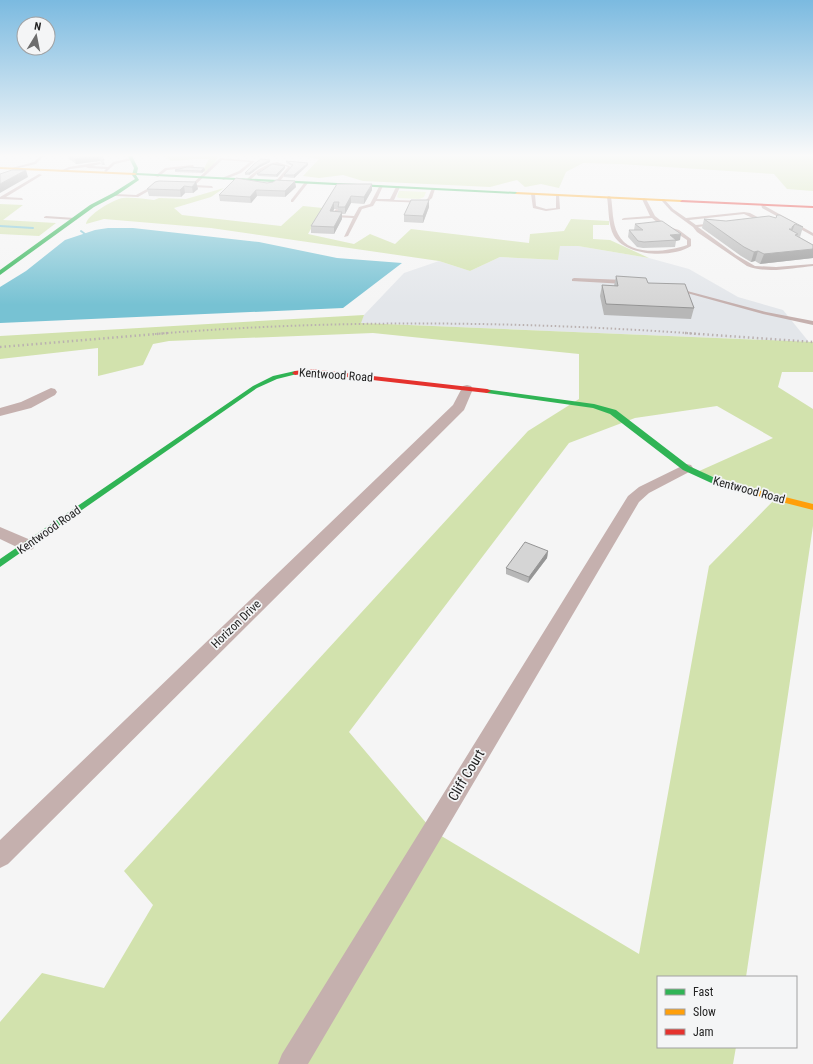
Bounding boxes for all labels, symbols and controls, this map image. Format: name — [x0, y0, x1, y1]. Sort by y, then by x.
north arrow — [16, 16, 56, 56]
text: N — [33, 20, 42, 34]
street label: Kentwood Road — [299, 365, 373, 385]
street label: Kentwood Road — [711, 474, 787, 506]
street label: Kentwood Road — [15, 503, 83, 557]
street label: Horizon Drive — [208, 597, 264, 651]
street label: Cliff Court — [444, 746, 488, 804]
legend — [657, 976, 797, 1048]
text: Fast — [693, 985, 714, 999]
text: Slow — [693, 1005, 716, 1019]
text: Jam — [693, 1025, 714, 1039]

